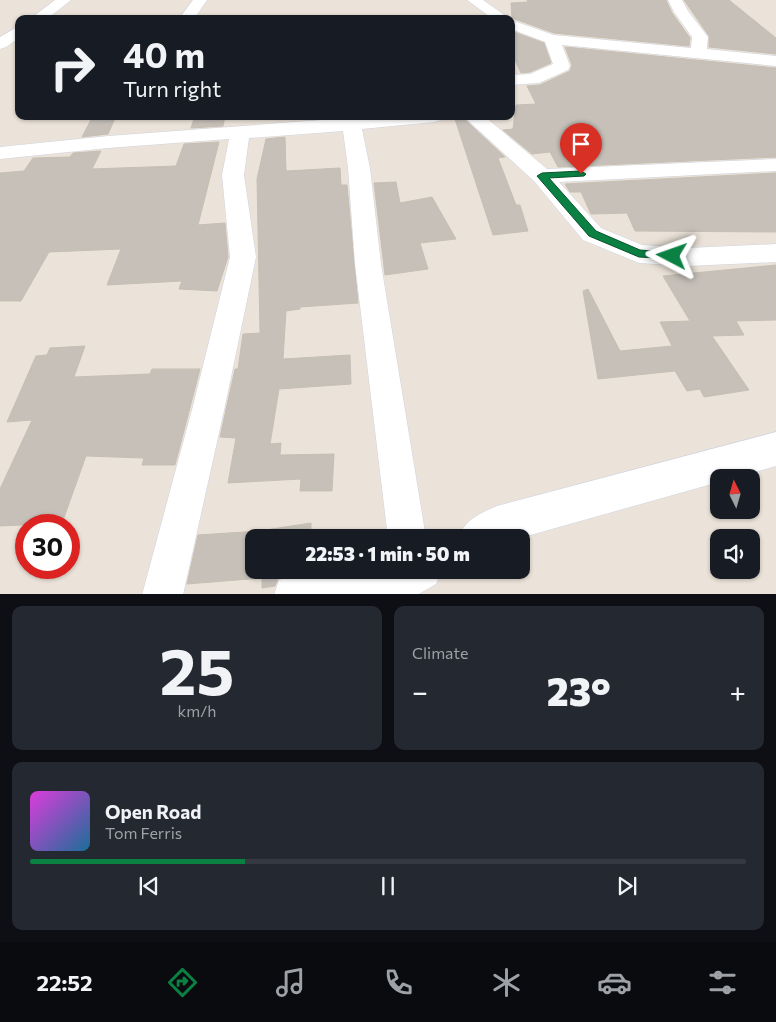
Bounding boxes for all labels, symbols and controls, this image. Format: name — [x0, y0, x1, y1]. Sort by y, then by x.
text: 40 m — [123, 32, 205, 75]
icon: right — [40, 35, 105, 100]
text: Turn right — [123, 75, 221, 102]
pin — [560, 123, 602, 174]
icon: arrive — [567, 130, 595, 158]
position arrow — [645, 229, 697, 281]
north arrow — [710, 469, 760, 519]
map controls — [710, 469, 760, 579]
speed limit sign: 30 — [15, 514, 80, 579]
button: sound — [710, 529, 760, 579]
text: 22:53 · 1 min · 50 m — [305, 542, 470, 565]
text: 25 — [160, 629, 234, 708]
text: Climate — [412, 643, 468, 662]
text: 23° — [547, 667, 611, 714]
text: − — [412, 674, 428, 708]
text: + — [730, 674, 746, 708]
text: km/h — [178, 701, 216, 720]
text: Open Road — [105, 800, 201, 823]
text: Tom Ferris — [105, 823, 182, 842]
icon: previous — [135, 872, 163, 900]
icon: pause — [374, 872, 402, 900]
icon: next — [613, 872, 641, 900]
icon: directions — [165, 965, 200, 1000]
icon: music — [273, 965, 308, 1000]
icon: phone — [381, 965, 416, 1000]
icon: climate — [489, 965, 524, 1000]
icon: car — [597, 965, 632, 1000]
icon: filters — [705, 965, 740, 1000]
text: 22:52 — [36, 969, 93, 996]

